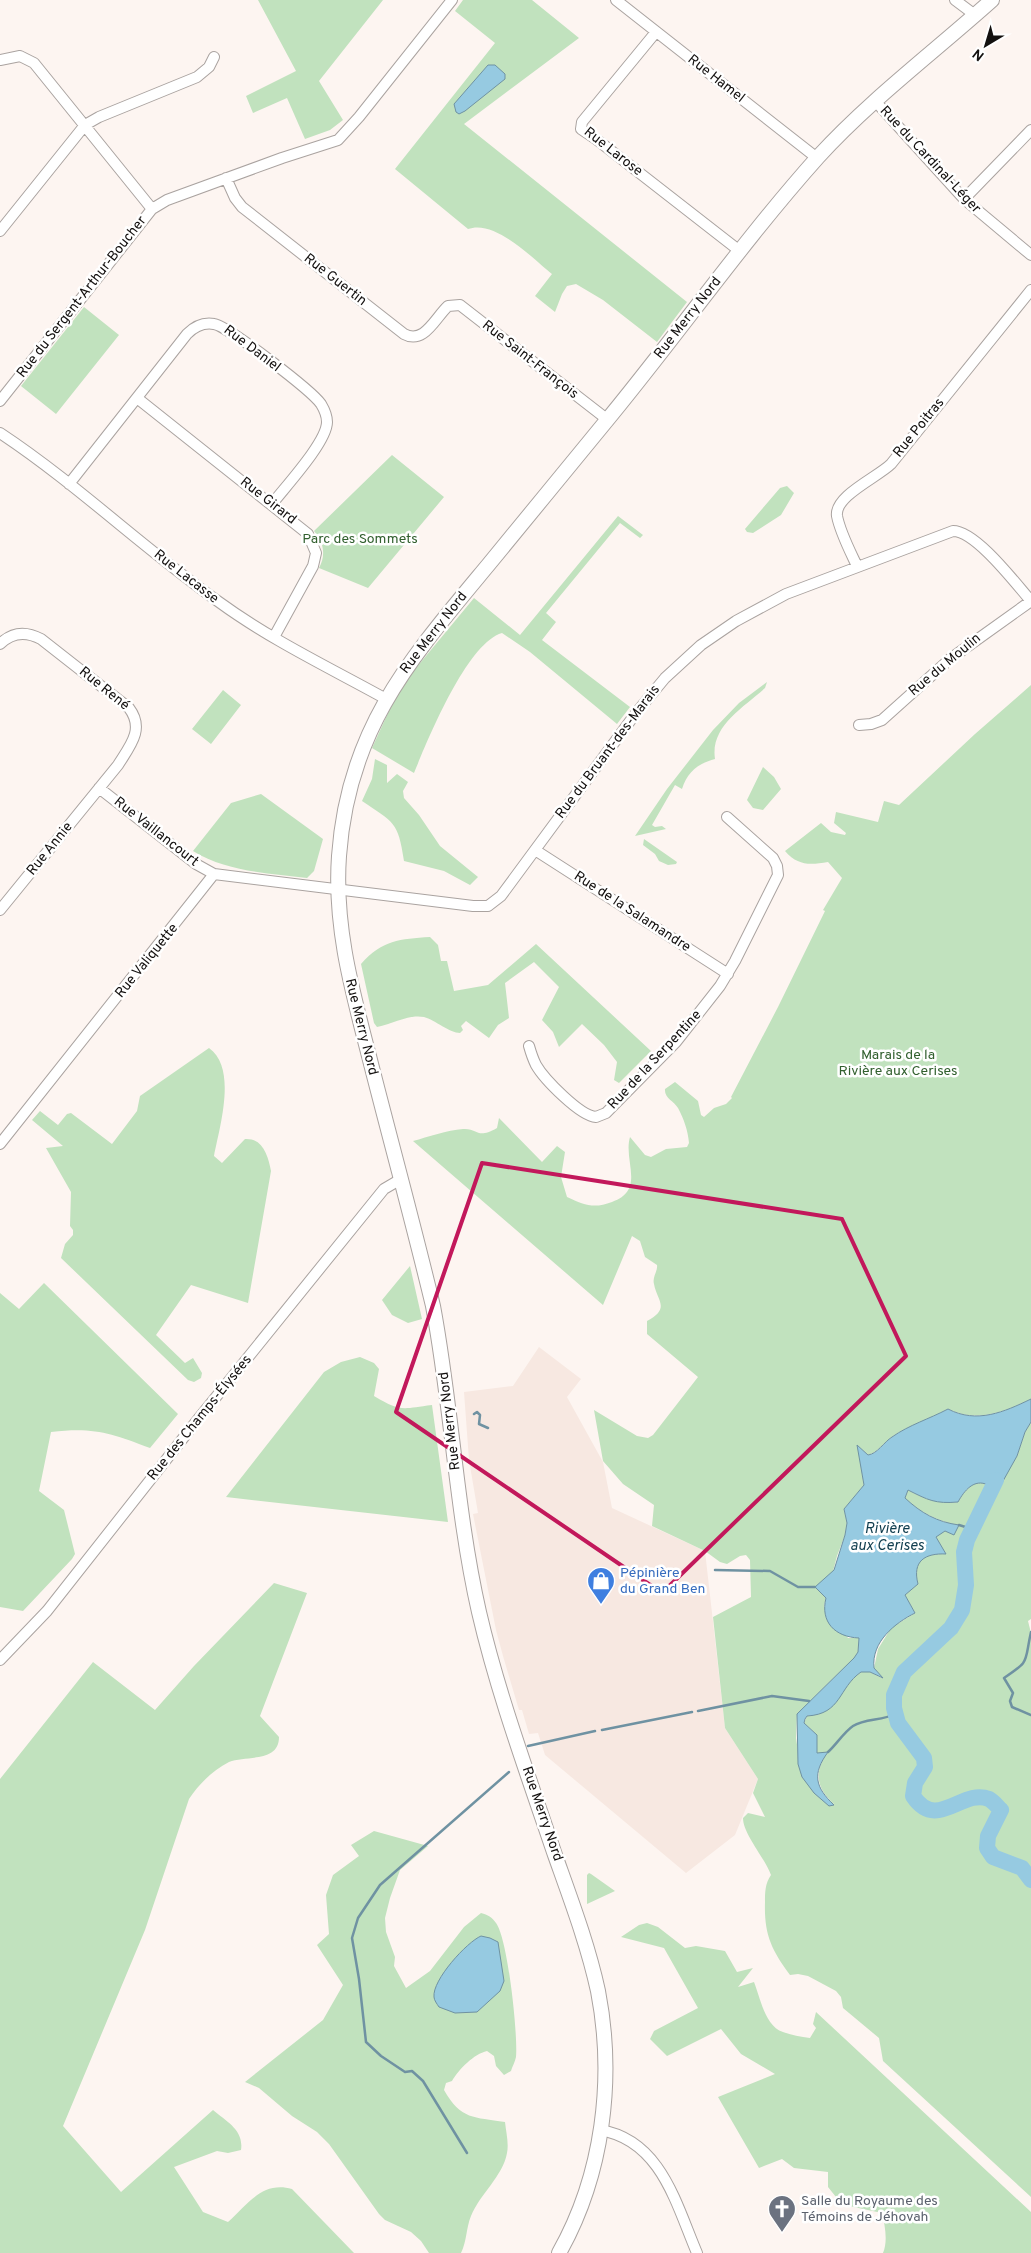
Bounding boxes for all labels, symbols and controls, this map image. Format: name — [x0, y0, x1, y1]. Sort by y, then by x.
north arrow — [961, 20, 1011, 70]
text: N — [970, 44, 988, 64]
street label: Rue Hamel — [684, 51, 748, 107]
street label: Rue du Cardinal-Léger — [876, 103, 985, 218]
street label: Rue Larose — [580, 124, 646, 180]
street label: Rue du Sergent-Arthur-Boucher — [14, 212, 151, 381]
street label: Rue Guertin — [300, 250, 370, 310]
street label: Rue Merry Nord — [651, 274, 725, 362]
street label: Rue Saint-François — [478, 317, 582, 403]
street label: Rue Daniel — [220, 322, 284, 376]
street label: Rue Poitras — [890, 395, 948, 461]
street label: Rue Girard — [237, 474, 299, 528]
park label: Parc des Sommets — [302, 531, 418, 548]
street label: Rue Lacasse — [150, 546, 222, 608]
street label: Rue Merry Nord — [397, 589, 471, 677]
street label: Rue du Moulin — [906, 630, 984, 700]
street label: Rue René — [75, 664, 133, 714]
street label: Rue du Bruant-des-Marais — [552, 682, 664, 822]
street label: Rue Vaillancourt — [110, 794, 202, 870]
street label: Rue Annie — [23, 819, 77, 879]
street label: Rue de la Salamandre — [570, 868, 694, 956]
street label: Rue Valiquette — [112, 920, 182, 1002]
street label: Rue Merry Nord — [341, 977, 381, 1077]
street label: Rue de la Serpentine — [605, 1007, 705, 1113]
park label: Marais de la Rivière aux Cerises — [838, 1047, 958, 1080]
street label: Rue des Champs-Élysées — [143, 1351, 256, 1484]
street label: Rue Merry Nord — [436, 1371, 464, 1471]
water label: Rivière aux Cerises — [850, 1520, 924, 1556]
place label: Pépinière du Grand Ben — [620, 1565, 706, 1598]
shop icon: Pépinière du Grand Ben — [586, 1566, 616, 1605]
street label: Rue Merry Nord — [518, 1764, 566, 1864]
place label: Salle du Royaume des Témoins de Jéhovah — [801, 2193, 938, 2226]
church icon: Salle du Royaume des Témoins de Jéhovah — [767, 2194, 797, 2233]

